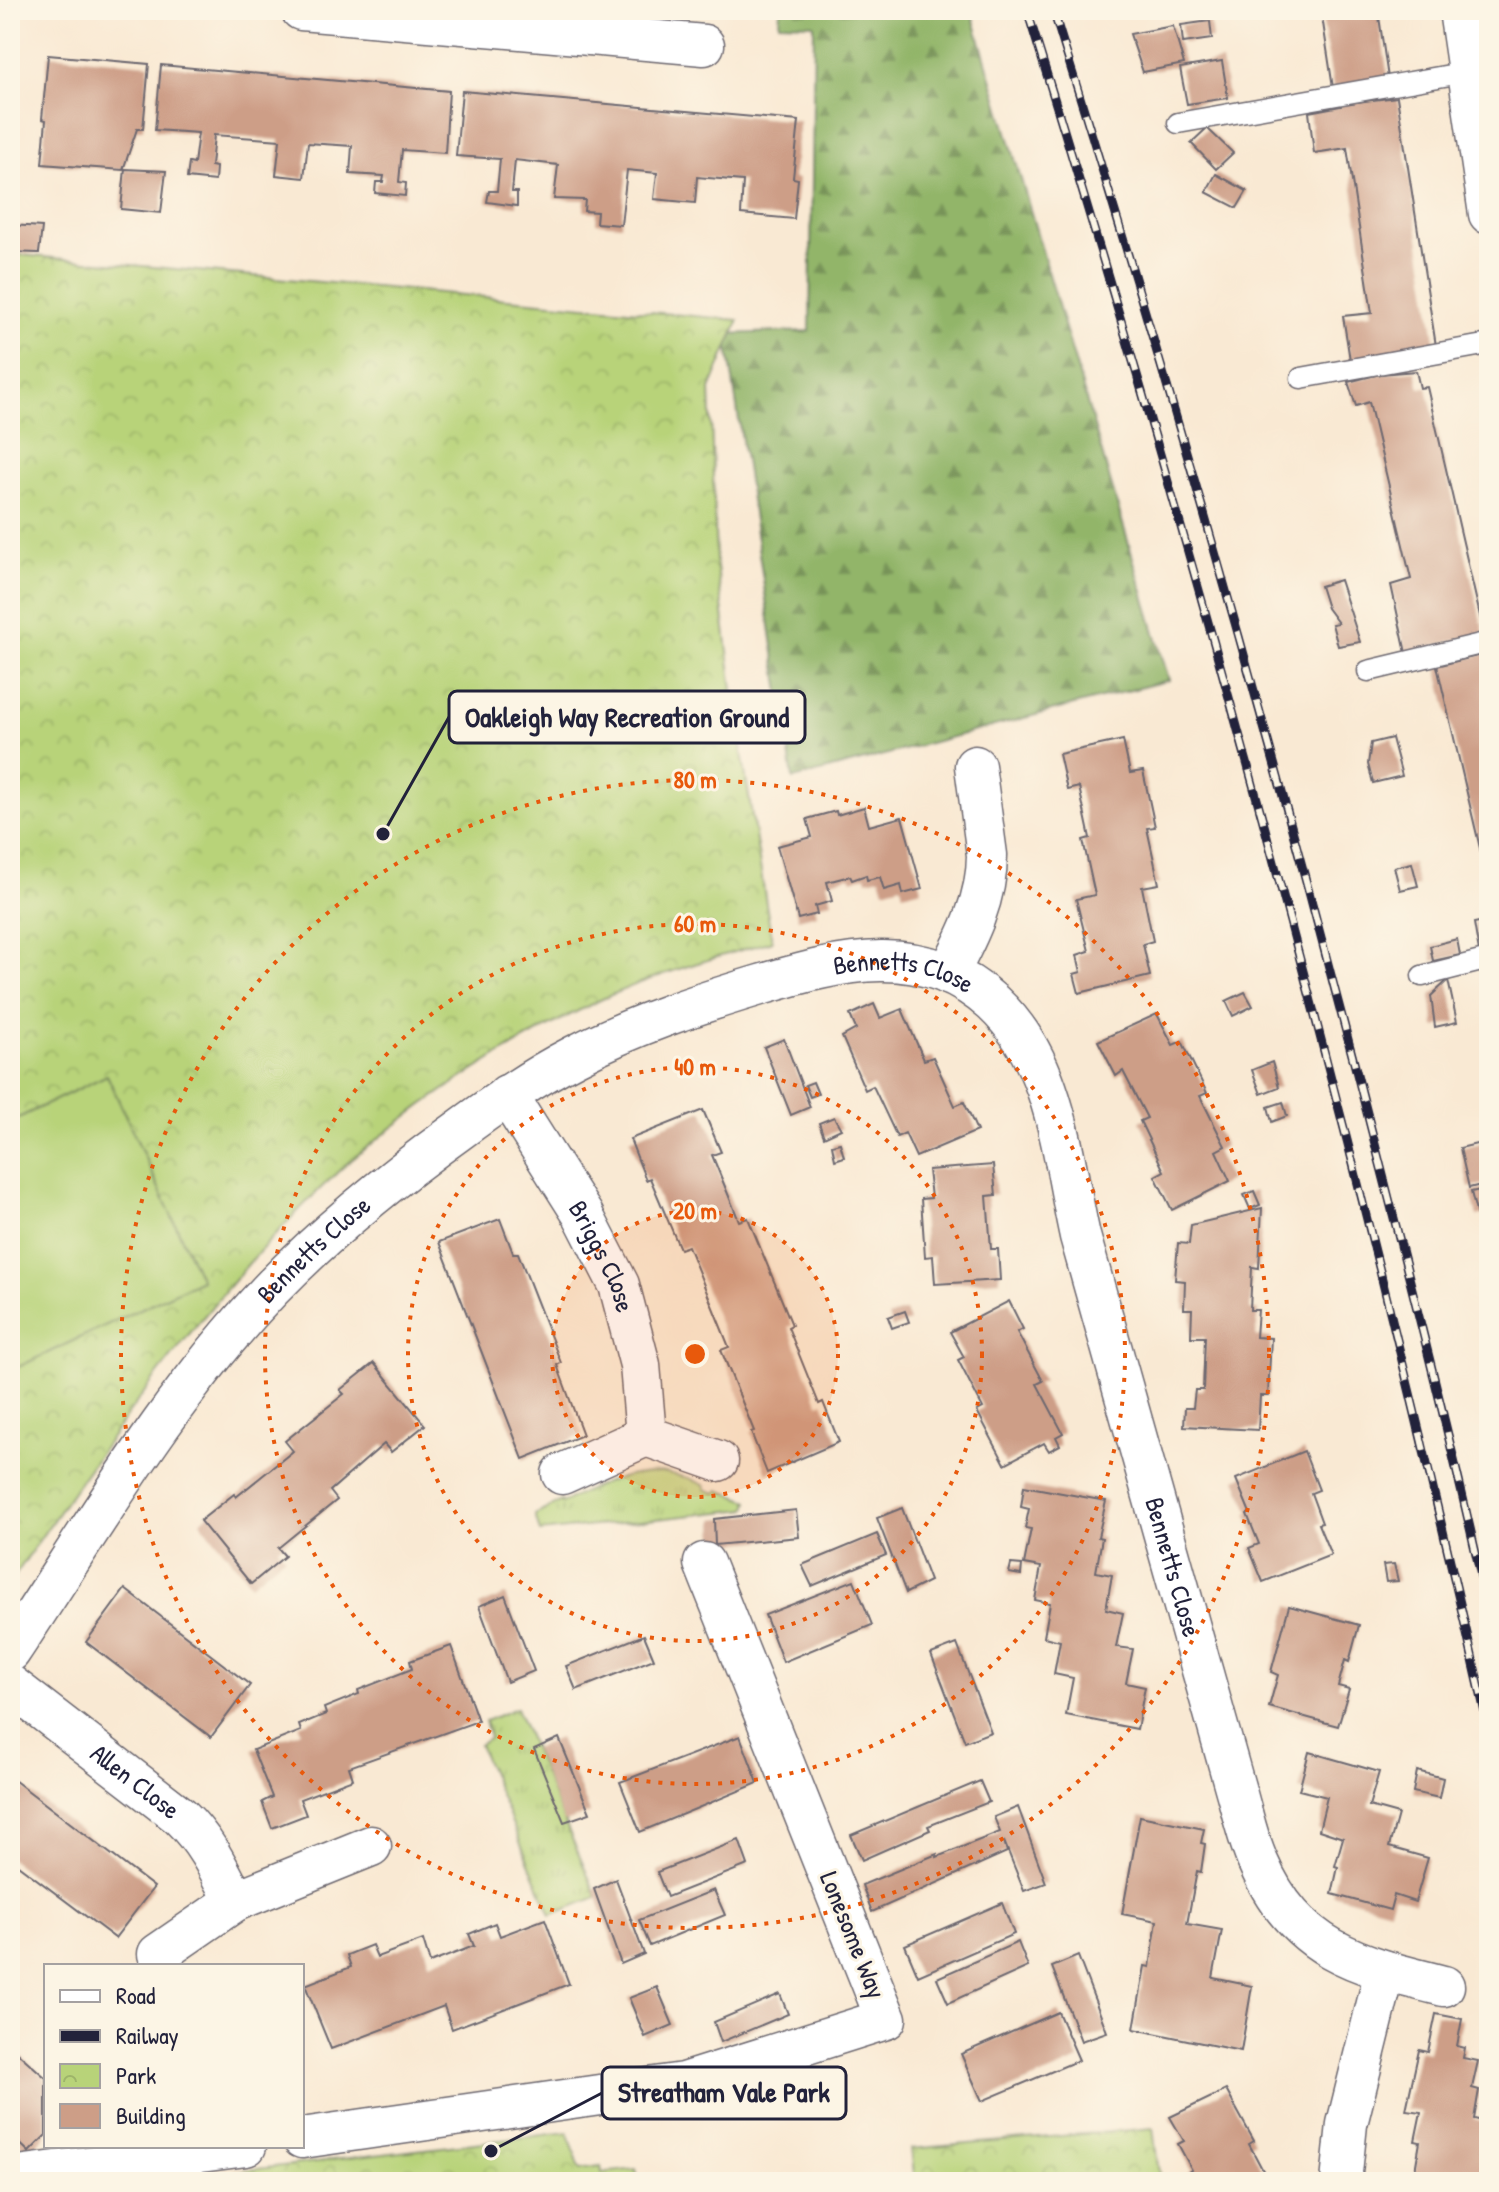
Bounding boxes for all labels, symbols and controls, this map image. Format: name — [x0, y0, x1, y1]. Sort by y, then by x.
callout: Oakleigh Way Recreation Ground — [449, 691, 805, 743]
text: Oakleigh Way Recreation Ground — [465, 698, 789, 737]
text: 80 m — [674, 763, 716, 795]
text: 60 m — [674, 907, 716, 939]
street label: Bennetts Close — [830, 943, 981, 1001]
text: 40 m — [674, 1050, 716, 1082]
street label: Bennetts Close — [249, 1187, 377, 1310]
street label: Briggs Close — [561, 1193, 643, 1316]
text: 20 m — [673, 1194, 717, 1226]
centre of rings — [681, 1340, 709, 1368]
street label: Bennetts Close — [1137, 1493, 1210, 1641]
street label: Allen Close — [84, 1735, 187, 1827]
street label: Lonesome Way — [812, 1866, 895, 2003]
legend — [44, 1964, 304, 2148]
text: Road — [116, 1979, 155, 2011]
text: Railway — [116, 2019, 179, 2051]
text: Park — [116, 2059, 156, 2091]
callout: Streatham Vale Park — [602, 2067, 846, 2119]
text: Streatham Vale Park — [618, 2073, 830, 2111]
text: Building — [116, 2099, 186, 2131]

